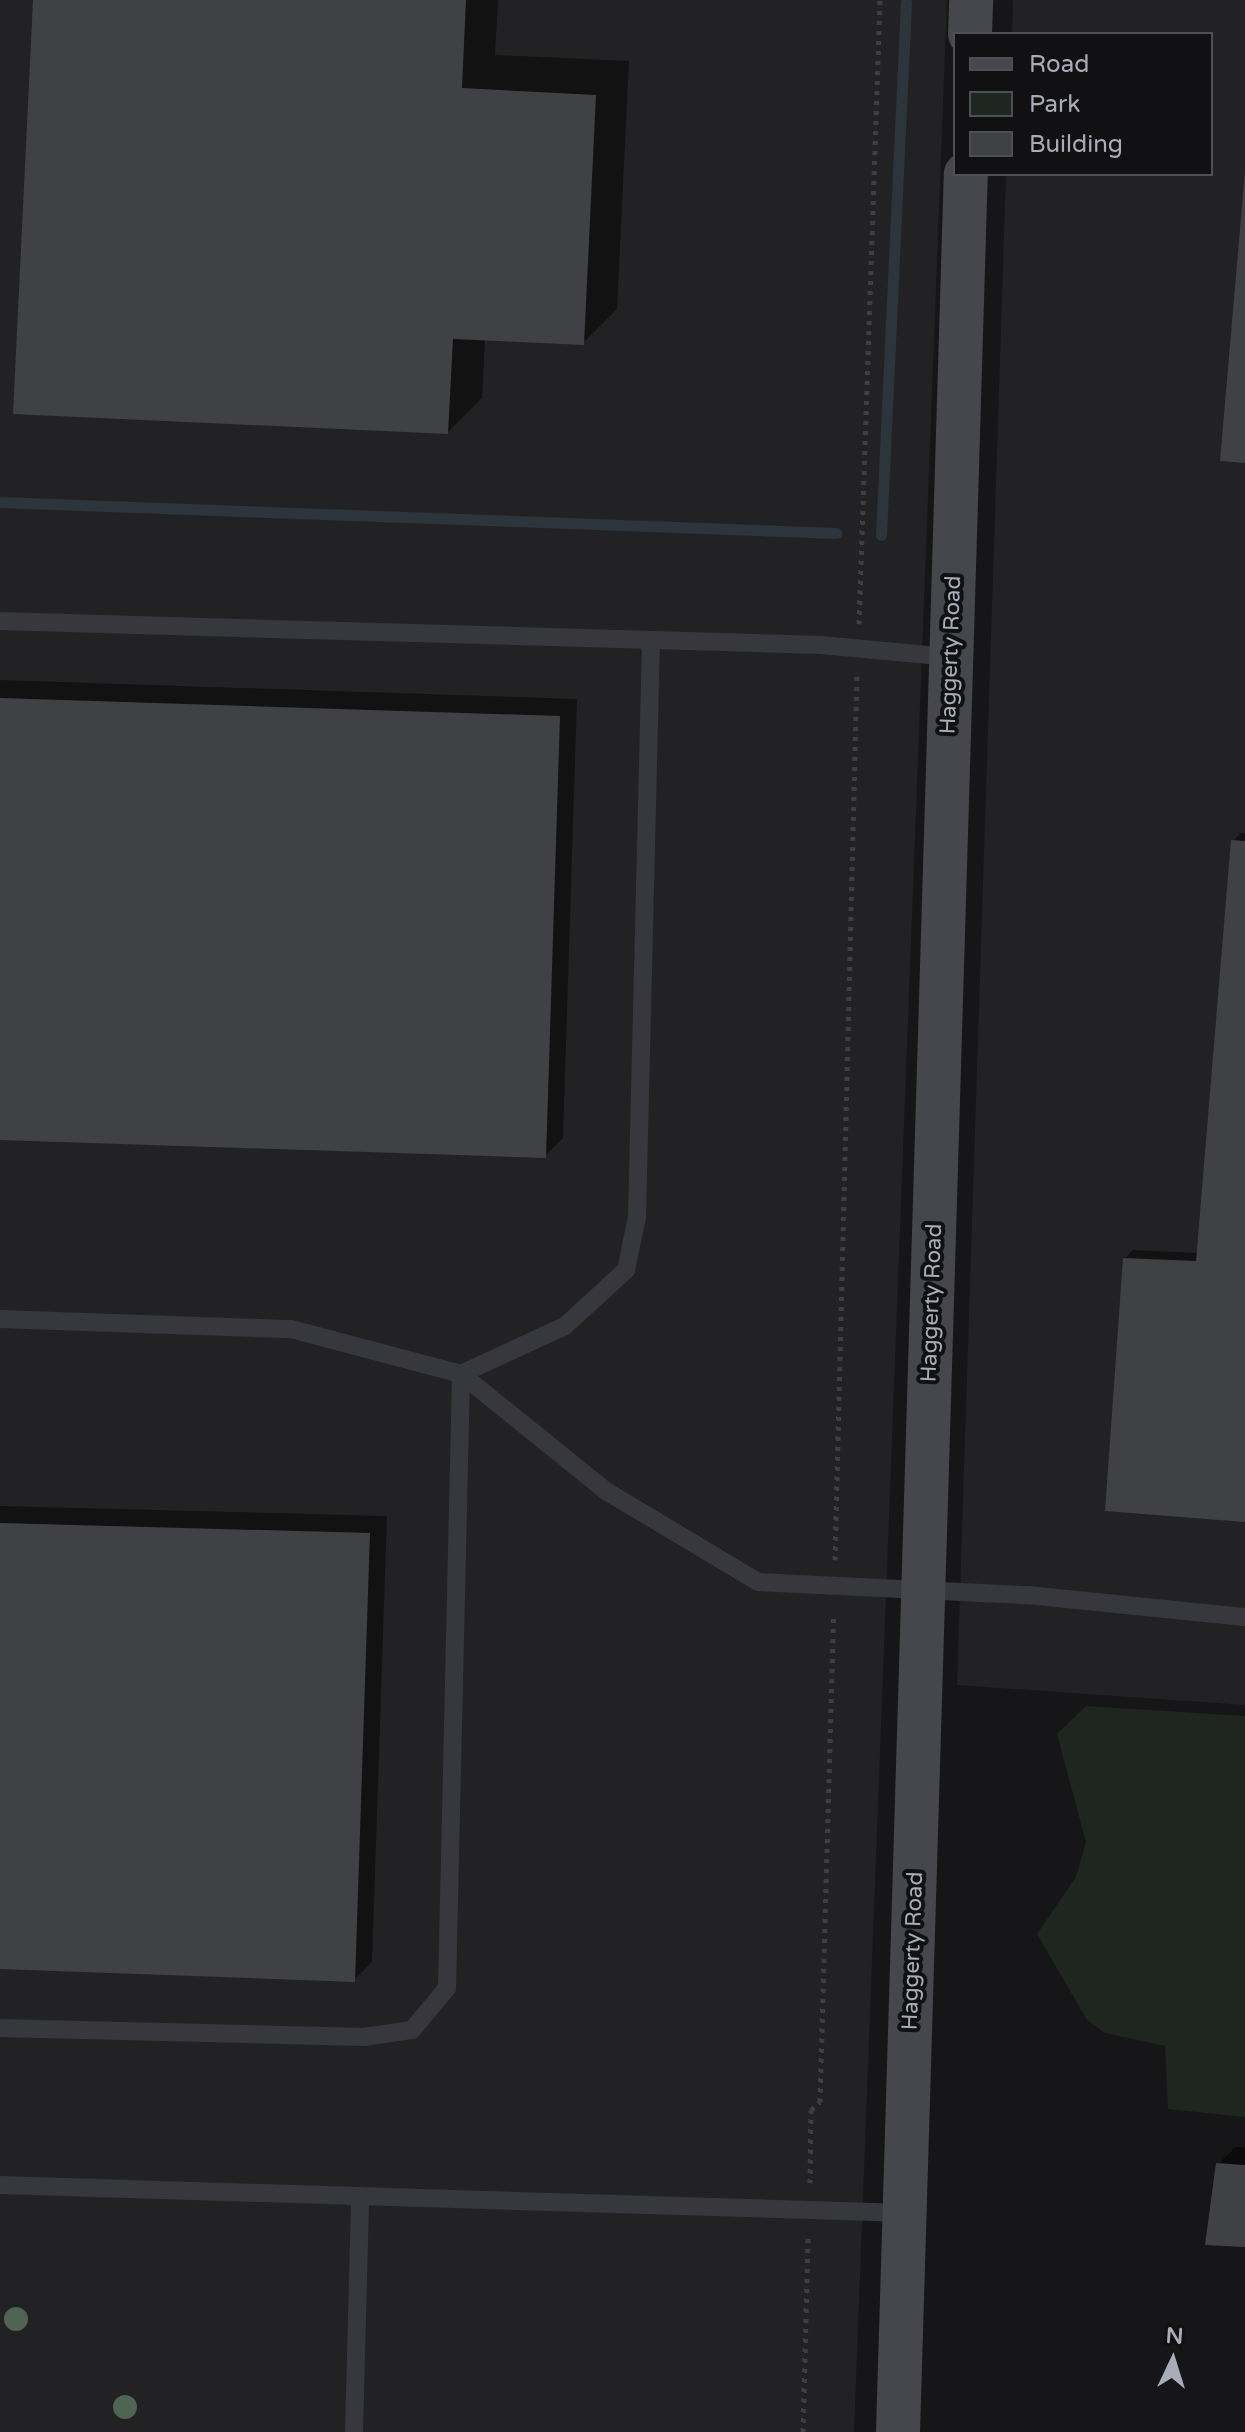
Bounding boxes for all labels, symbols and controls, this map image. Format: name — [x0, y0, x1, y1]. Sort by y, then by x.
legend — [953, 32, 1213, 176]
text: Road — [1029, 50, 1089, 79]
text: Park — [1029, 90, 1080, 119]
text: Building — [1029, 130, 1123, 159]
street label: Haggerty Road — [935, 575, 967, 735]
street label: Haggerty Road — [916, 1223, 948, 1383]
street label: Haggerty Road — [897, 1871, 929, 2031]
north arrow — [1133, 2320, 1213, 2400]
text: N — [1165, 2322, 1184, 2350]

